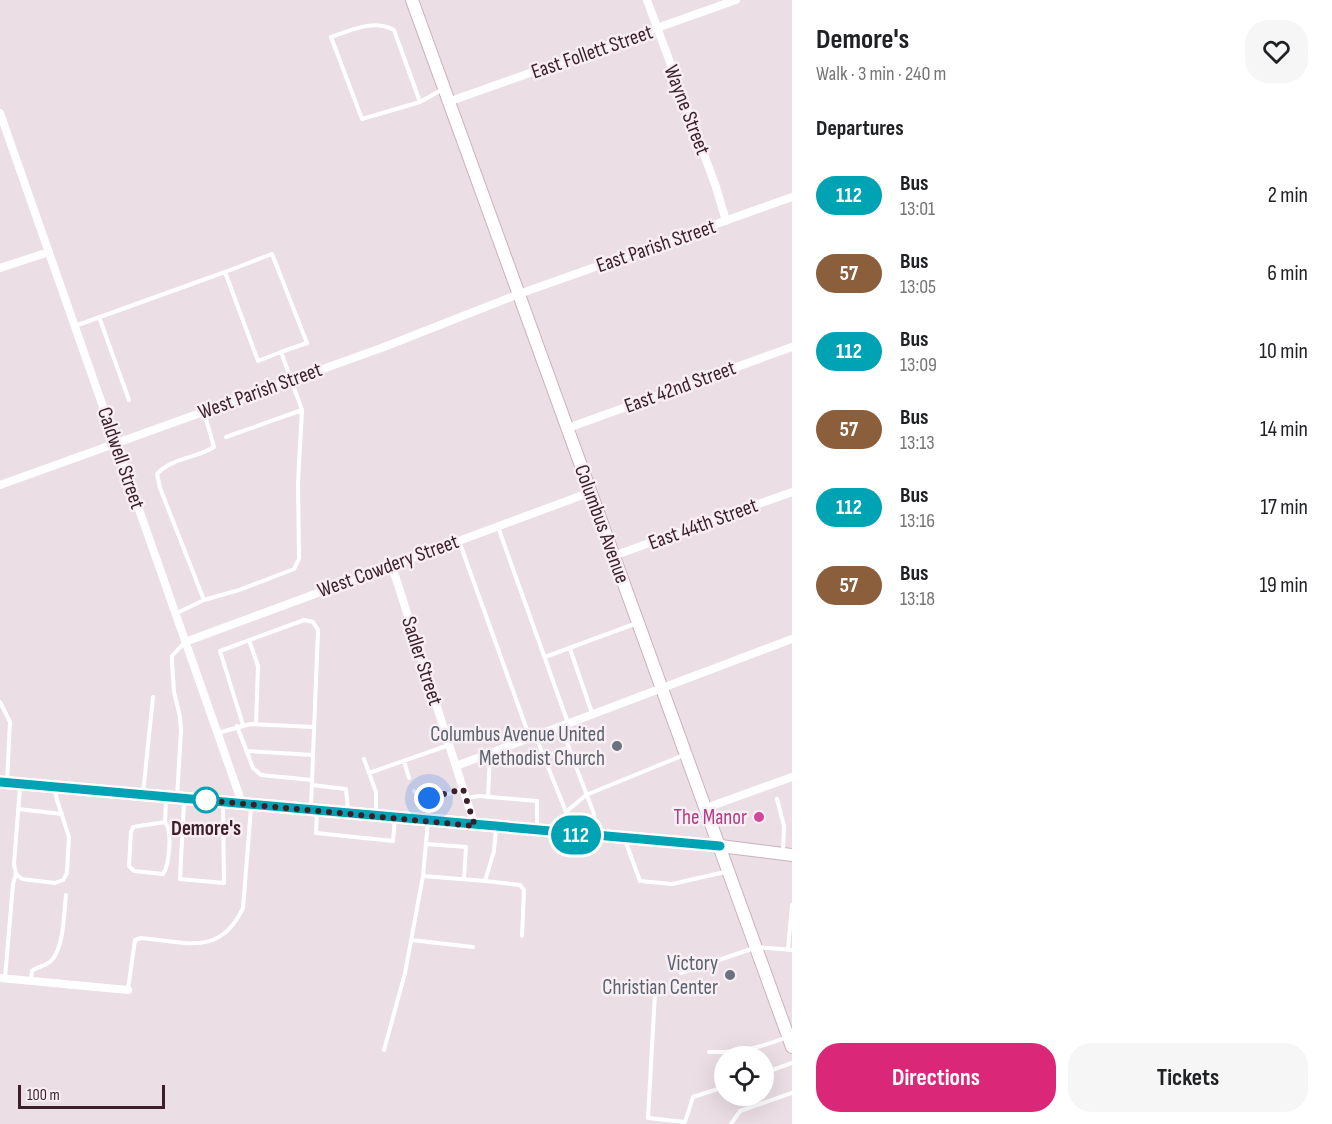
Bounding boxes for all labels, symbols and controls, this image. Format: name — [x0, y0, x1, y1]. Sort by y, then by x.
street label: East Follett Street — [528, 20, 656, 84]
button: heart — [1245, 20, 1308, 83]
text: Demore's — [816, 23, 909, 56]
street label: Wayne Street — [658, 62, 716, 158]
text: Walk · 3 min · 240 m — [816, 62, 946, 86]
text: Departures — [816, 115, 904, 142]
text: Bus — [900, 170, 929, 197]
text: 2 min — [1268, 182, 1308, 209]
text: 112 — [836, 183, 862, 208]
text: 13:01 — [900, 197, 935, 221]
street label: East Parish Street — [593, 214, 719, 278]
text: Bus — [900, 248, 929, 275]
text: 6 min — [1267, 260, 1308, 287]
text: 57 — [840, 261, 858, 286]
text: 13:05 — [900, 275, 936, 299]
text: Bus — [900, 326, 929, 353]
text: 10 min — [1259, 338, 1308, 365]
text: 112 — [836, 339, 862, 364]
text: 13:09 — [900, 353, 937, 377]
street label: East 42nd Street — [621, 355, 739, 419]
street label: West Parish Street — [195, 357, 325, 425]
street label: Caldwell Street — [92, 404, 150, 512]
text: Bus — [900, 404, 929, 431]
text: 14 min — [1260, 416, 1308, 443]
text: 57 — [840, 417, 858, 442]
text: 13:13 — [900, 431, 935, 455]
street label: Columbus Avenue — [569, 461, 635, 587]
text: Bus — [900, 482, 929, 509]
street label: East 44th Street — [645, 493, 761, 555]
text: 17 min — [1260, 494, 1308, 521]
text: 112 — [836, 495, 862, 520]
text: 13:16 — [900, 509, 935, 533]
street label: West Cowdery Street — [314, 529, 462, 603]
text: Bus — [900, 560, 929, 587]
text: 19 min — [1259, 572, 1308, 599]
text: 57 — [840, 573, 858, 598]
text: 13:18 — [900, 587, 935, 611]
street label: Sadler Street — [396, 613, 448, 709]
place label: Columbus Avenue United Methodist Church — [430, 722, 605, 771]
marker: Columbus Avenue United Methodist Church — [610, 739, 624, 753]
your location — [414, 783, 444, 813]
marker: Demore's — [193, 787, 219, 813]
place label: The Manor — [674, 805, 747, 830]
marker: The Manor — [752, 810, 766, 824]
place label: Demore's — [171, 816, 241, 841]
line badge: 112 — [542, 816, 610, 854]
text: 112 — [563, 823, 589, 848]
place label: Victory Christian Center — [602, 951, 718, 1000]
marker: Victory Christian Center — [723, 968, 737, 982]
button: Directions — [816, 1043, 1056, 1112]
button: Tickets — [1068, 1043, 1308, 1112]
map controls — [714, 1046, 774, 1106]
button: locate — [714, 1046, 774, 1106]
scale bar — [18, 1082, 165, 1110]
text: 100 m — [27, 1086, 60, 1105]

